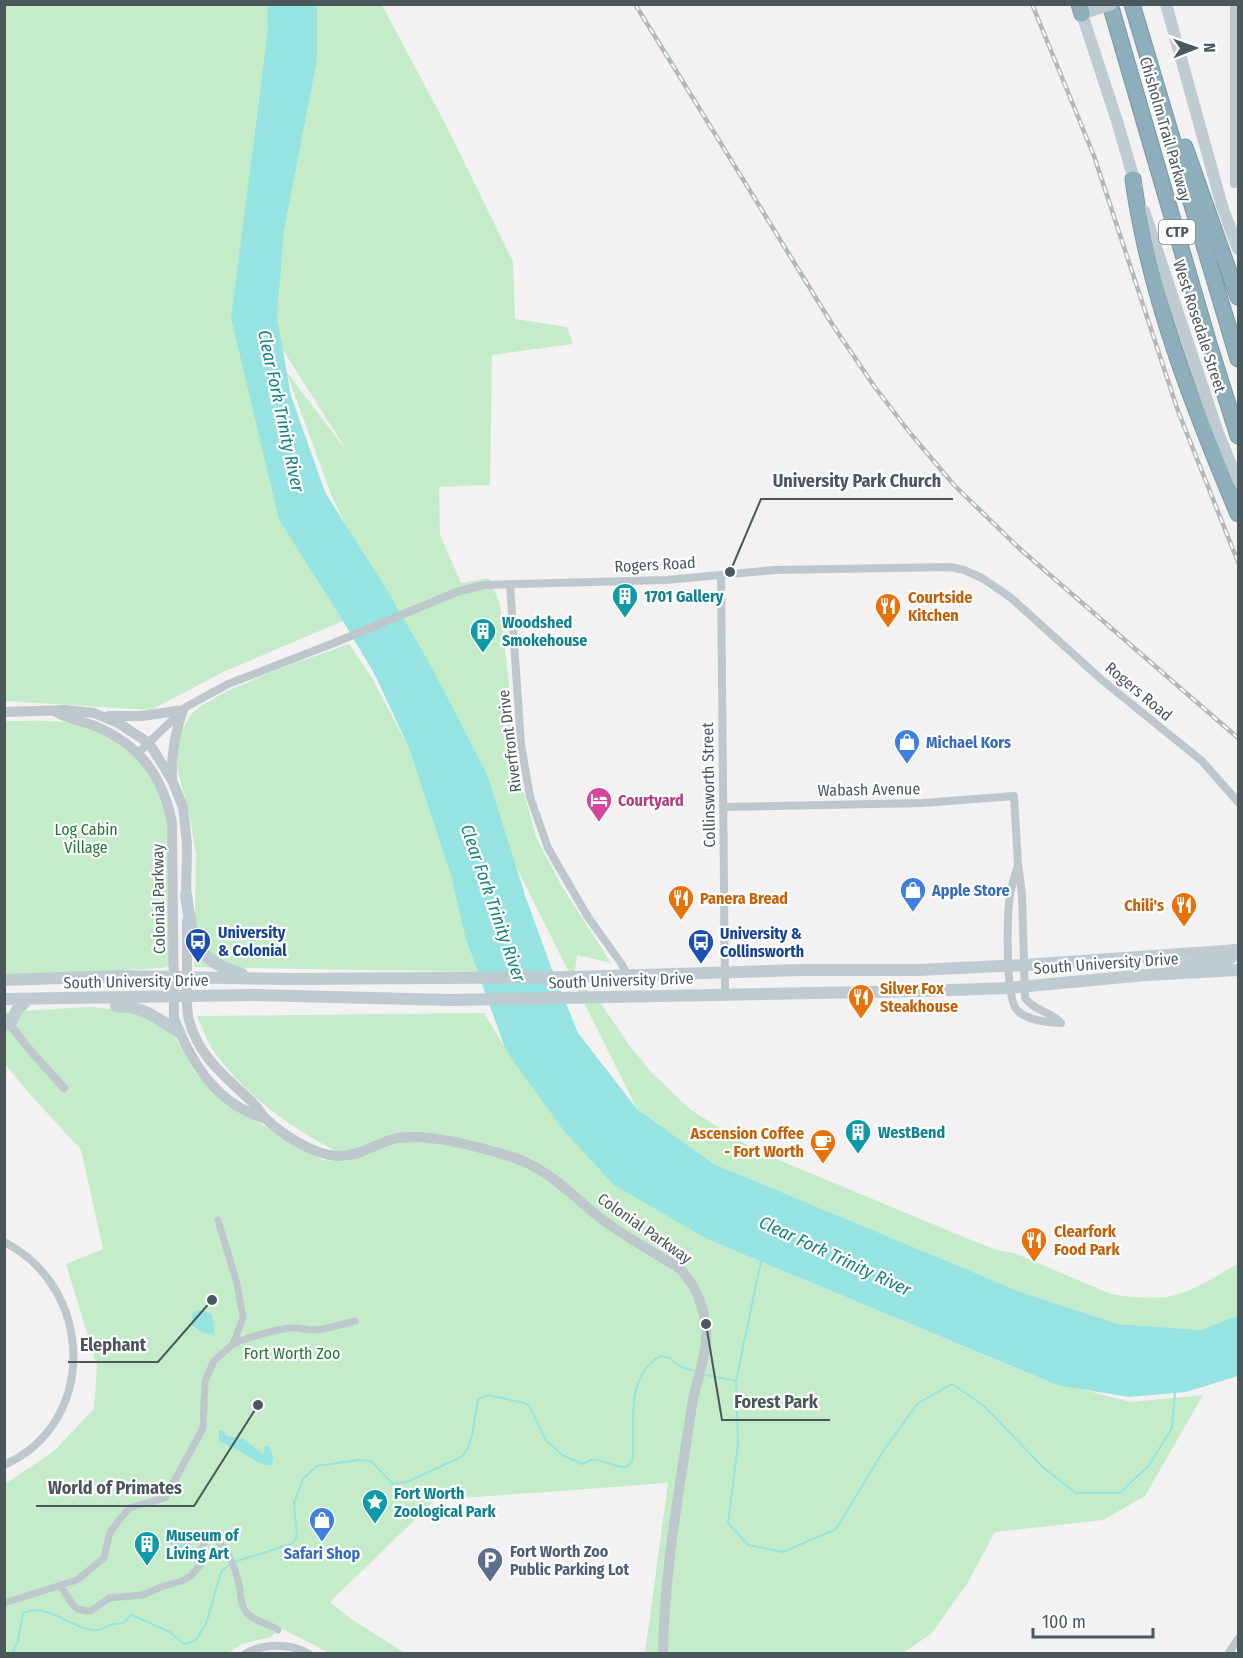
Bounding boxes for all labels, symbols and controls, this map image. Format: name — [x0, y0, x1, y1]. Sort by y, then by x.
north arrow — [1165, 18, 1225, 78]
text: N — [1200, 43, 1219, 53]
street label: Chisholm Trail Parkway — [1136, 55, 1196, 205]
road number: CTP — [1159, 220, 1195, 244]
street label: West Rosedale Street — [1169, 257, 1230, 396]
water label: Clear Fork Trinity River — [253, 328, 309, 495]
callout: University Park Church — [761, 463, 953, 499]
text: University Park Church — [773, 470, 941, 492]
street label: Rogers Road — [614, 553, 696, 576]
building icon: 1701 Gallery — [610, 581, 640, 619]
place label: 1701 Gallery — [644, 587, 724, 606]
place label: Courtside Kitchen — [908, 588, 972, 625]
restaurant icon: Courtside Kitchen — [873, 591, 903, 629]
place label: Woodshed Smokehouse — [502, 613, 587, 650]
building icon: Woodshed Smokehouse — [468, 616, 498, 654]
street label: Rogers Road — [1101, 658, 1176, 725]
street label: Riverfront Drive — [494, 689, 525, 793]
street label: Collinsworth Street — [698, 722, 719, 848]
shop icon: Michael Kors — [892, 727, 922, 765]
place label: Michael Kors — [926, 733, 1011, 752]
street label: Wabash Avenue — [818, 779, 921, 800]
hotel icon: Courtyard — [584, 785, 614, 823]
place label: Courtyard — [618, 791, 684, 810]
park label: Log Cabin Village — [54, 820, 118, 857]
water label: Clear Fork Trinity River — [456, 821, 531, 985]
street label: Colonial Parkway — [148, 843, 169, 954]
shop icon: Apple Store — [898, 875, 928, 913]
place label: Apple Store — [931, 881, 1010, 900]
restaurant icon: Panera Bread — [666, 883, 696, 921]
place label: Panera Bread — [700, 889, 788, 908]
restaurant icon: Chili's — [1169, 890, 1199, 928]
place label: Chili's — [1124, 896, 1164, 915]
place label: University & Colonial — [218, 923, 287, 960]
place label: University & Collinsworth — [720, 924, 804, 961]
bus stop icon: University & Colonial — [183, 926, 213, 964]
bus stop icon: University & Collinsworth — [686, 927, 716, 965]
street label: South University Drive — [1033, 949, 1179, 978]
street label: South University Drive — [548, 968, 694, 993]
street label: South University Drive — [63, 971, 209, 992]
place label: Silver Fox Steakhouse — [880, 979, 958, 1016]
restaurant icon: Silver Fox Steakhouse — [846, 982, 876, 1020]
building icon: WestBend — [843, 1117, 873, 1155]
place label: WestBend — [878, 1123, 945, 1142]
place label: Ascension Coffee - Fort Worth — [690, 1124, 804, 1161]
cafe icon: Ascension Coffee - Fort Worth — [808, 1127, 838, 1165]
street label: Colonial Parkway — [594, 1189, 696, 1268]
water label: Clear Fork Trinity River — [756, 1211, 915, 1301]
place label: Clearfork Food Park — [1054, 1222, 1120, 1259]
restaurant icon: Clearfork Food Park — [1019, 1225, 1049, 1263]
callout: Elephant — [68, 1326, 158, 1362]
text: Elephant — [80, 1334, 147, 1356]
park label: Fort Worth Zoo — [244, 1344, 340, 1363]
callout: Forest Park — [722, 1384, 830, 1420]
text: Forest Park — [734, 1391, 819, 1413]
callout: World of Primates — [36, 1470, 194, 1506]
text: World of Primates — [48, 1477, 182, 1499]
place label: Fort Worth Zoological Park — [394, 1484, 497, 1521]
place icon: Fort Worth Zoological Park — [360, 1487, 390, 1525]
shop icon: Safari Shop — [307, 1505, 337, 1543]
place label: Museum of Living Art — [166, 1526, 240, 1563]
building icon: Museum of Living Art — [132, 1529, 162, 1567]
place label: Fort Worth Zoo Public Parking Lot — [510, 1542, 630, 1579]
place label: Safari Shop — [284, 1544, 360, 1563]
parking icon: Fort Worth Zoo Public Parking Lot — [475, 1545, 505, 1583]
scale bar — [1033, 1601, 1153, 1639]
text: 100 m — [1042, 1611, 1086, 1633]

